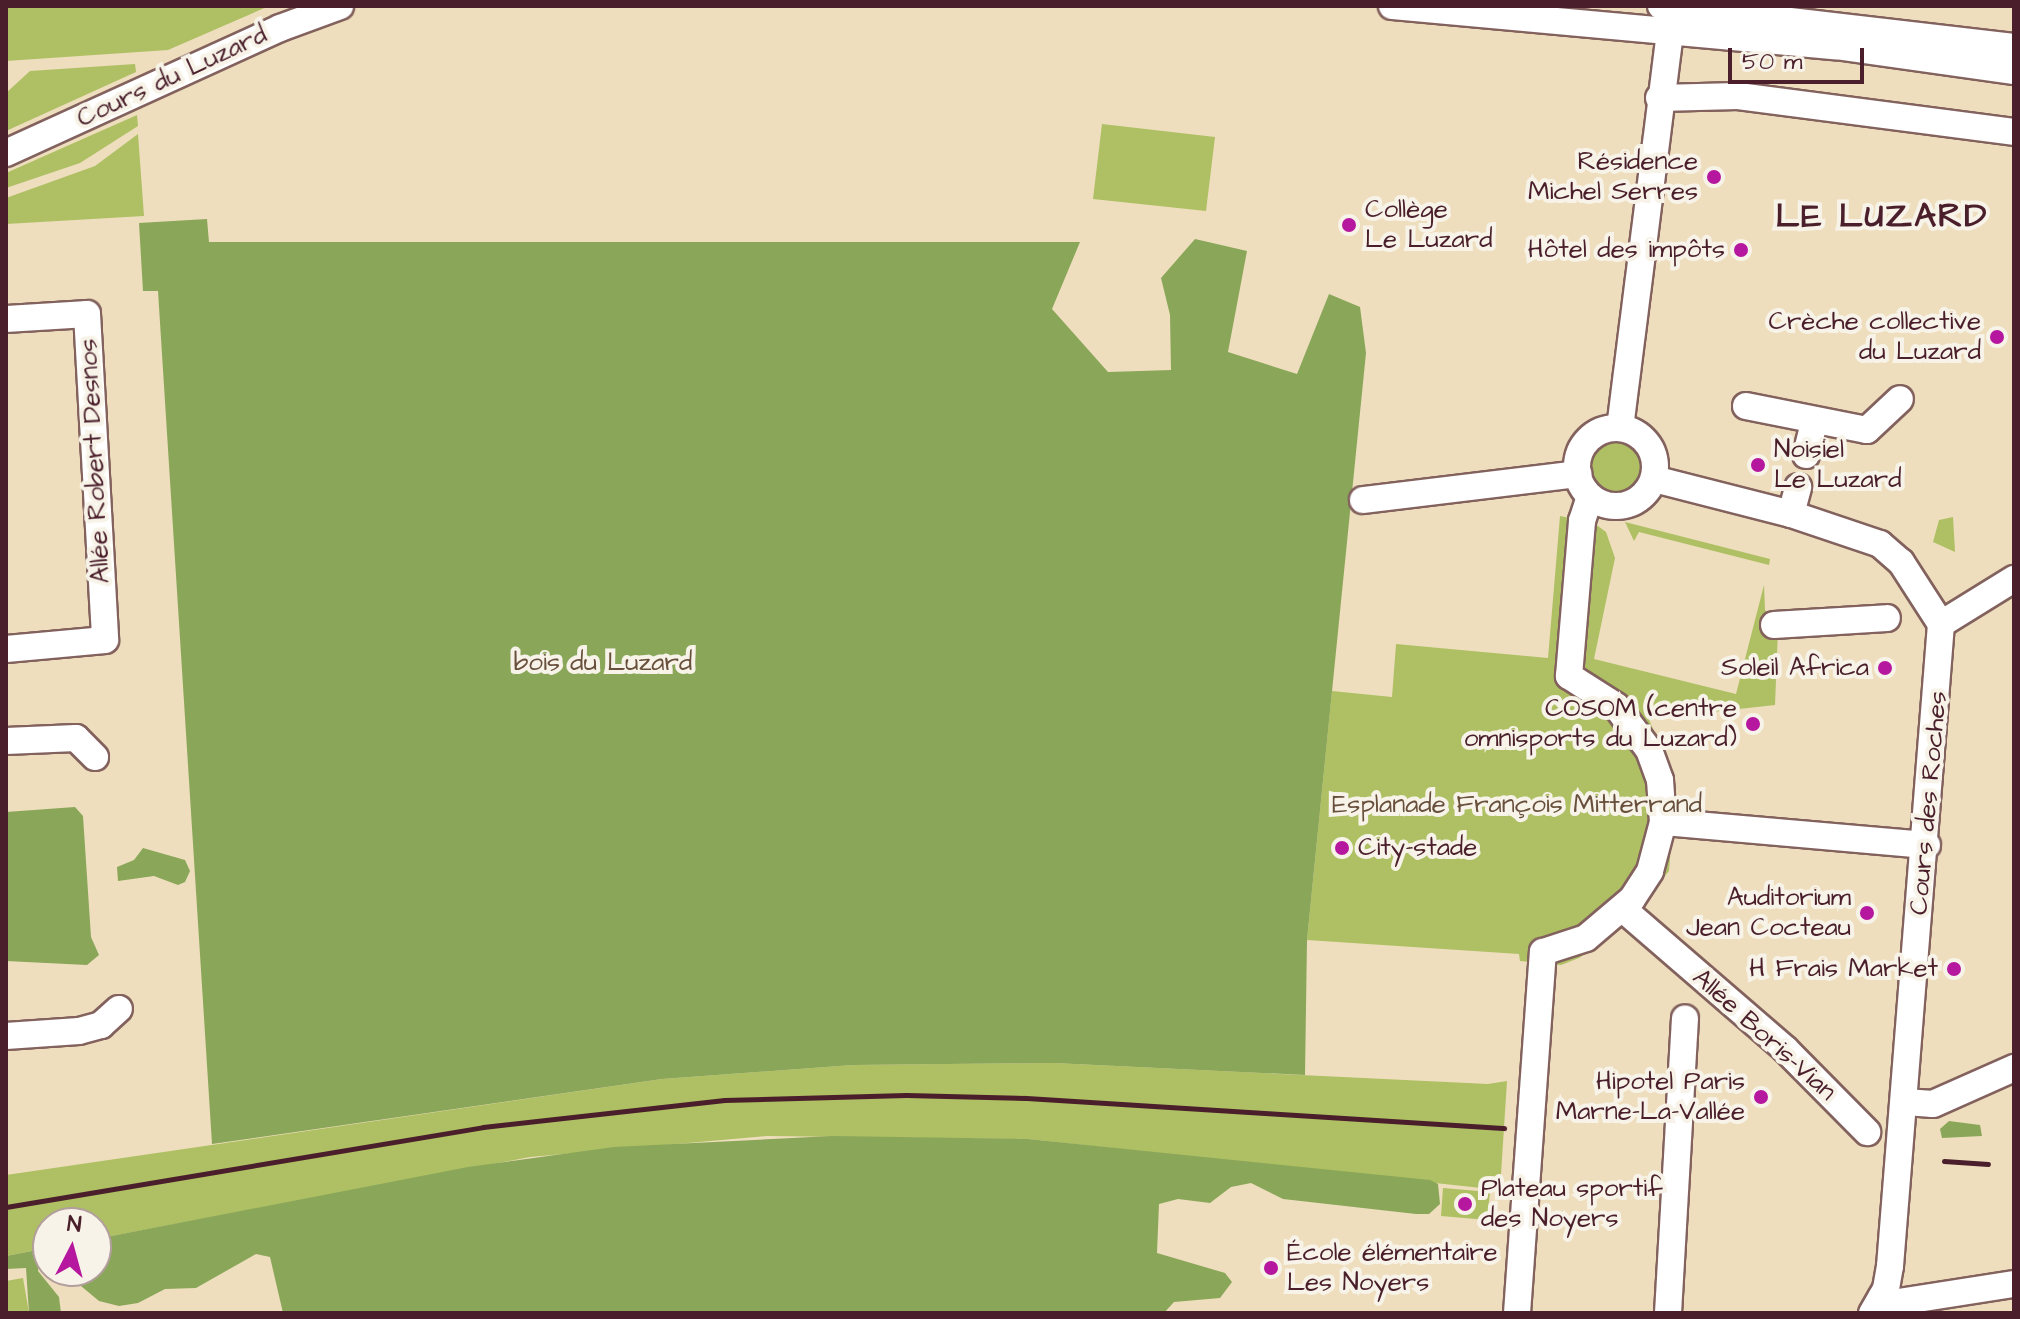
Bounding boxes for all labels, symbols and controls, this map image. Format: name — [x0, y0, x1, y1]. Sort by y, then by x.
street label: Cours du Luzard — [72, 19, 272, 135]
scale bar — [1732, 32, 1868, 82]
text: 50 m — [1742, 45, 1802, 79]
place label: Résidence Michel Serres — [1528, 146, 1698, 208]
marker: Résidence Michel Serres — [1705, 168, 1723, 186]
place label: Collège Le Luzard — [1365, 194, 1492, 256]
district label: LE LUZARD — [1776, 197, 1988, 237]
marker: Collège Le Luzard — [1340, 216, 1358, 234]
place label: Hôtel des impôts — [1528, 234, 1725, 266]
marker: Hôtel des impôts — [1732, 241, 1750, 259]
place label: Crèche collective du Luzard — [1769, 306, 1981, 368]
marker: Crèche collective du Luzard — [1988, 328, 2006, 346]
street label: Allée Robert Desnos — [73, 338, 117, 584]
place label: Noisiel Le Luzard — [1774, 434, 1901, 496]
marker: Noisiel Le Luzard — [1749, 456, 1767, 474]
park label: bois du Luzard — [514, 647, 692, 679]
place label: Soleil Africa — [1721, 652, 1869, 684]
marker: Soleil Africa — [1876, 659, 1894, 677]
street label: Cours des Roches — [1904, 690, 1954, 916]
place label: COSOM (centre omnisports du Luzard) — [1464, 693, 1737, 754]
marker: COSOM (centre omnisports du Luzard) — [1744, 715, 1762, 733]
park label: Esplanade François Mitterrand — [1332, 789, 1702, 821]
place label: City-stade — [1358, 832, 1477, 864]
marker: City-stade — [1333, 839, 1351, 857]
place label: Auditorium Jean Cocteau — [1686, 882, 1851, 944]
marker: Auditorium Jean Cocteau — [1858, 904, 1876, 922]
place label: H Frais Market — [1749, 953, 1938, 985]
marker: H Frais Market — [1945, 960, 1963, 978]
street label: Allée Boris-Vian — [1686, 962, 1842, 1108]
place label: Hipotel Paris Marne-La-Vallée — [1556, 1066, 1745, 1128]
marker: Hipotel Paris Marne-La-Vallée — [1752, 1088, 1770, 1106]
place label: Plateau sportif des Noyers — [1481, 1173, 1663, 1234]
marker: Plateau sportif des Noyers — [1456, 1195, 1474, 1213]
north arrow — [32, 1207, 112, 1287]
text: N — [66, 1208, 83, 1241]
place label: École élémentaire Les Noyers — [1287, 1237, 1498, 1298]
marker: École élémentaire Les Noyers — [1262, 1259, 1280, 1277]

